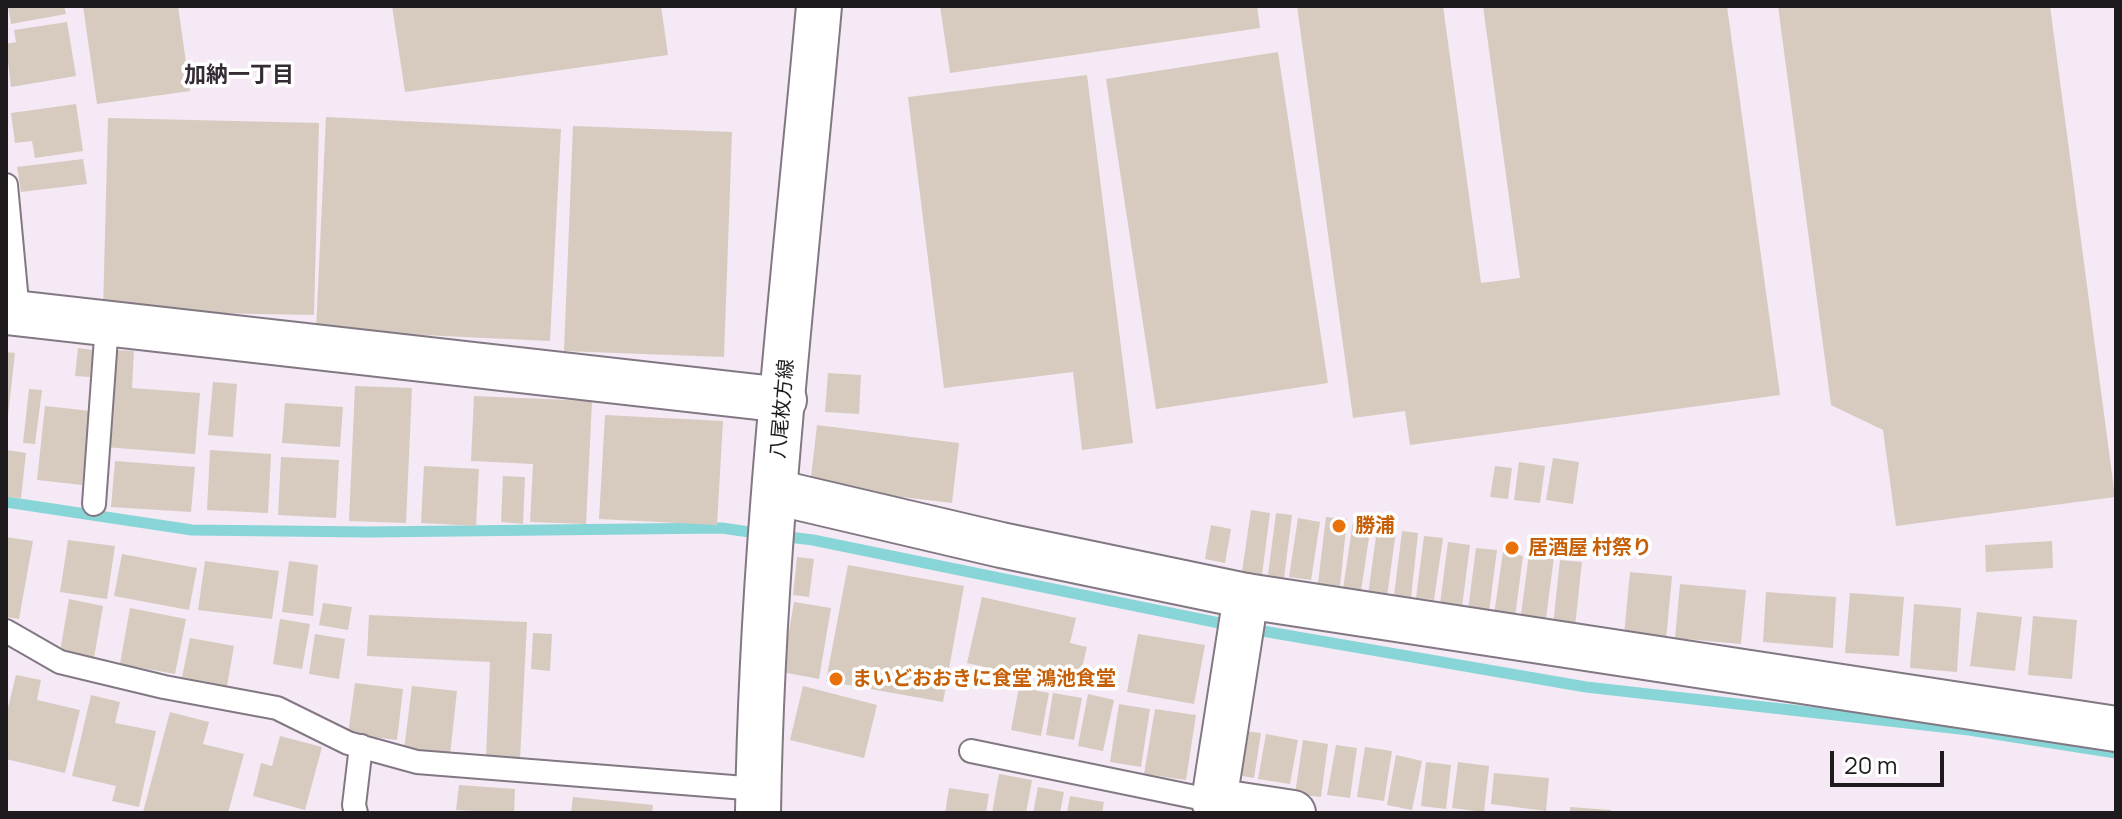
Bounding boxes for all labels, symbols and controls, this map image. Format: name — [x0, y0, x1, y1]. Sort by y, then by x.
district label: 加納一丁目 — [184, 63, 294, 89]
street label: 八尾枚方線 — [767, 358, 799, 460]
place label: 勝浦 — [1355, 514, 1395, 538]
marker: 勝浦 — [1330, 517, 1348, 535]
place label: 居酒屋 村祭り — [1528, 536, 1652, 560]
marker: 居酒屋 村祭り — [1503, 539, 1521, 557]
place label: まいどおおきに食堂 鴻池食堂 — [852, 667, 1116, 691]
marker: まいどおおきに食堂 鴻池食堂 — [827, 670, 845, 688]
scale bar — [1834, 735, 1948, 785]
text: 20 m — [1844, 748, 1897, 781]

